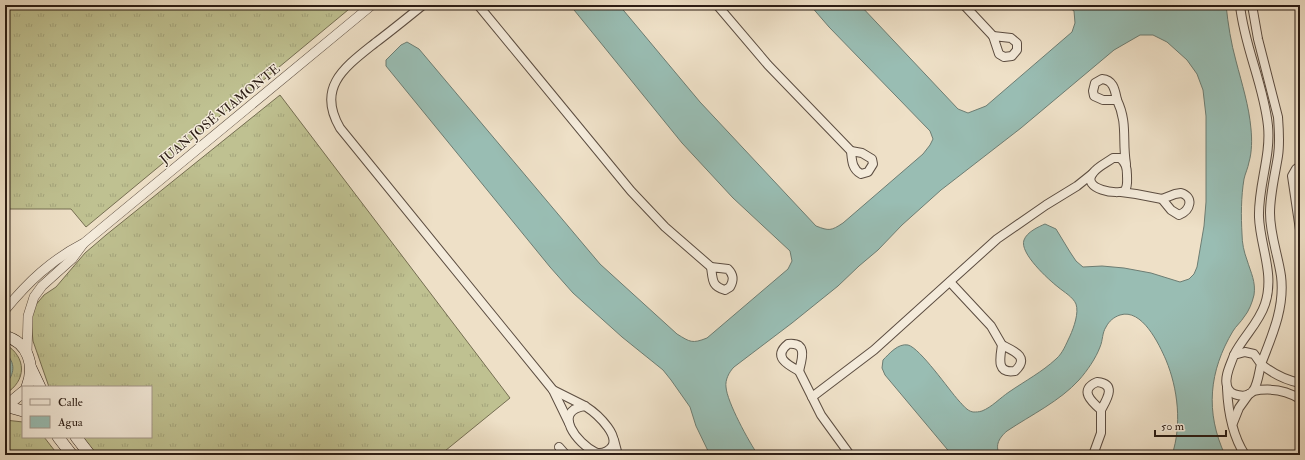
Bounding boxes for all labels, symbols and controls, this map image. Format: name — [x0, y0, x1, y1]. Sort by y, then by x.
street label: JUAN JOSÉ VIAMONTE — [155, 60, 283, 168]
legend — [22, 386, 152, 438]
text: Calle — [58, 395, 83, 410]
scale bar — [1155, 412, 1226, 438]
text: Agua — [57, 415, 84, 430]
text: 50 m — [1161, 419, 1185, 434]

